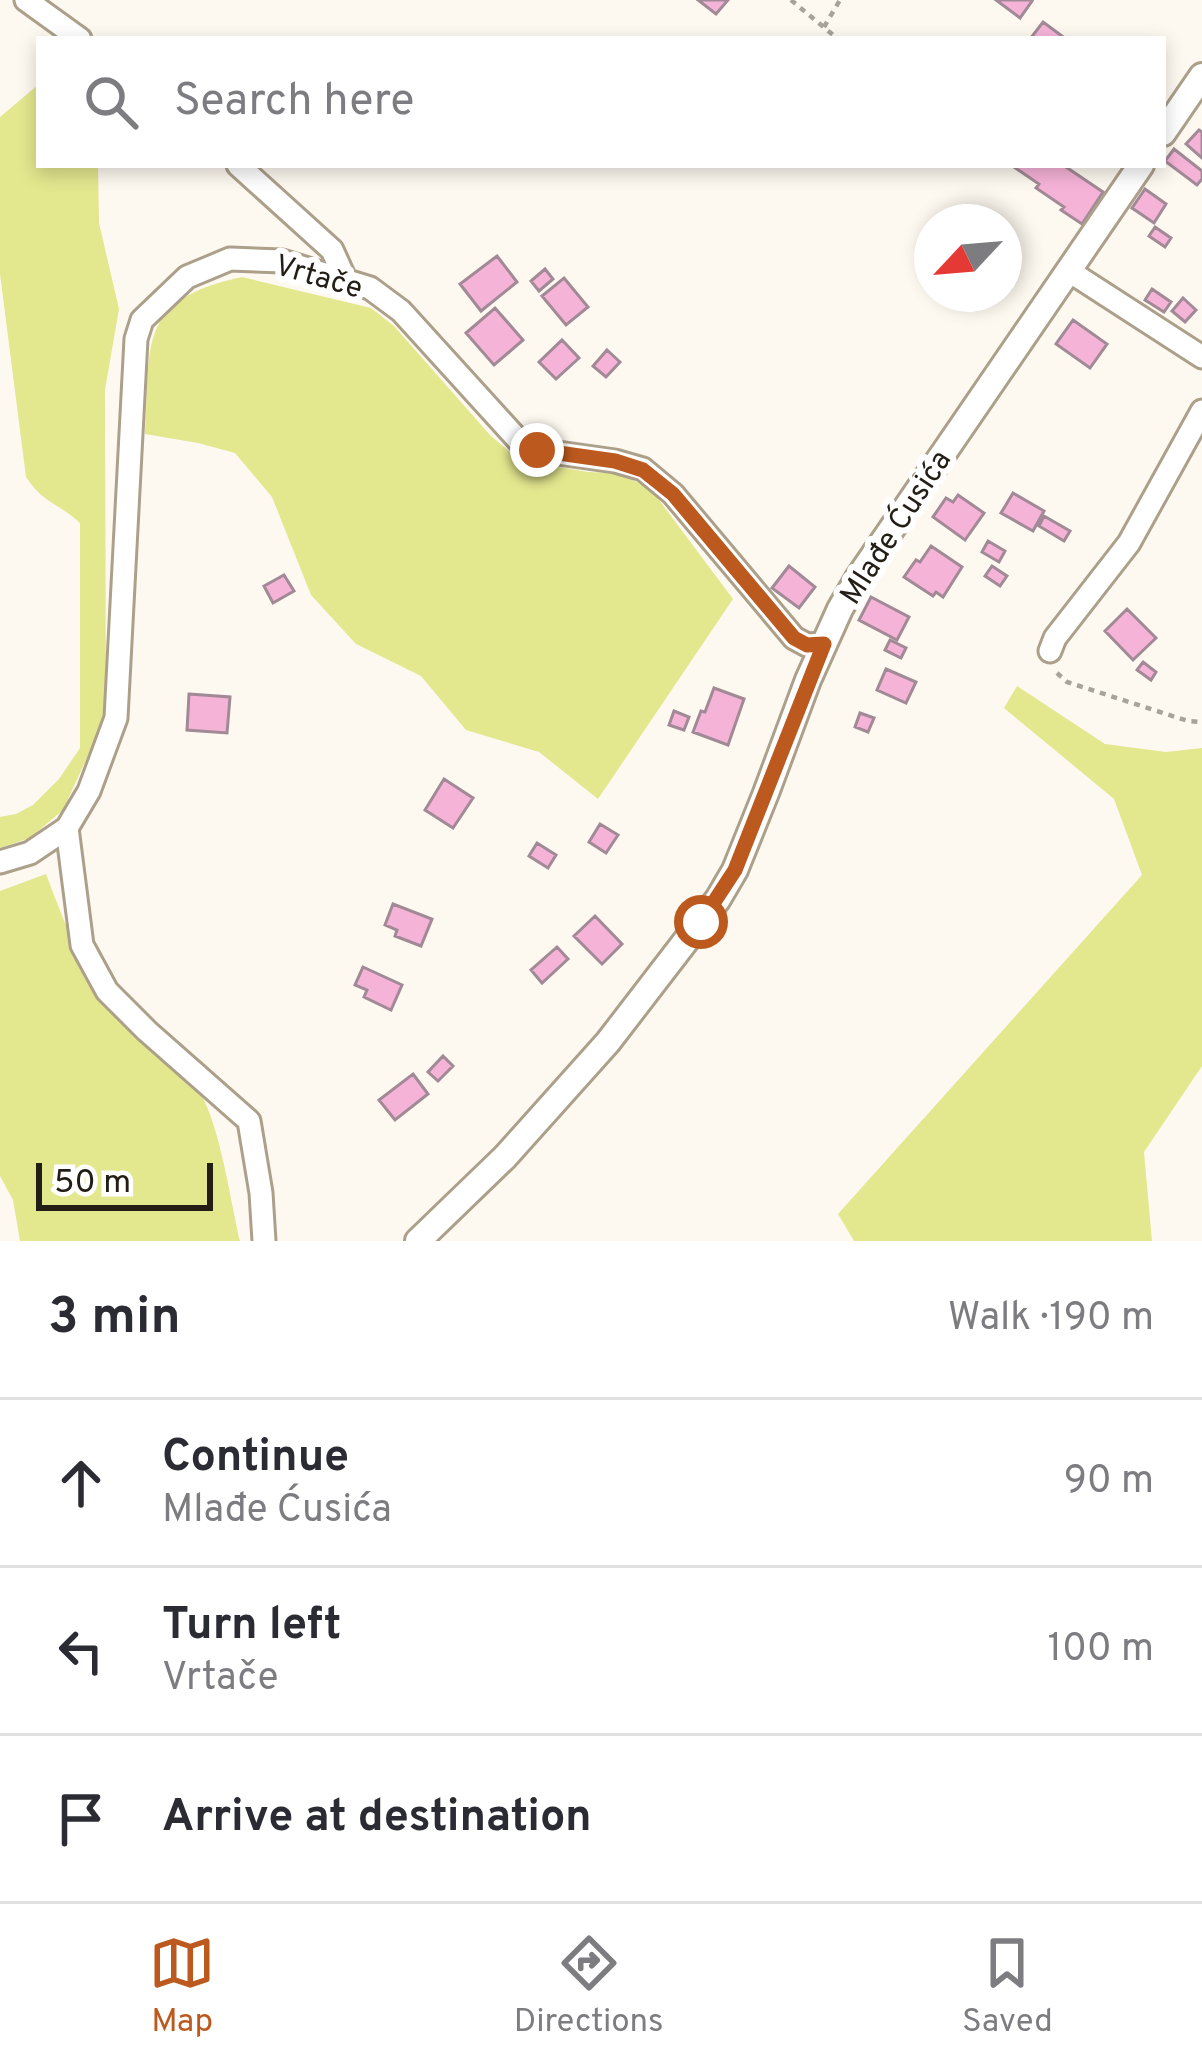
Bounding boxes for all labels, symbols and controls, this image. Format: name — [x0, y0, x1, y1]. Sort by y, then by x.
search box — [36, 36, 1166, 168]
icon: search — [78, 69, 144, 135]
text: Search here — [174, 74, 414, 131]
north arrow — [914, 204, 1022, 312]
street label: Vrtače — [270, 248, 366, 309]
route end — [510, 423, 564, 477]
street label: Mlađe Ćusića — [831, 443, 961, 613]
route start — [674, 895, 728, 949]
scale bar — [36, 1157, 213, 1210]
text: 50 m — [54, 1163, 131, 1205]
text: 3 min — [48, 1287, 181, 1352]
text: Walk · 190 m — [948, 1295, 1154, 1344]
text: Continue — [162, 1430, 349, 1487]
icon: ahead — [48, 1450, 114, 1516]
text: 90 m — [1064, 1458, 1154, 1507]
text: Mlađe Ćusića — [162, 1487, 392, 1536]
text: Turn left — [162, 1598, 341, 1655]
icon: left — [48, 1618, 114, 1684]
text: 100 m — [1047, 1626, 1154, 1675]
text: Vrtače — [162, 1655, 279, 1704]
icon: arrive — [48, 1786, 114, 1852]
text: Arrive at destination — [162, 1790, 592, 1847]
tab: Map — [149, 1930, 215, 2044]
tab: Directions — [514, 1930, 664, 2044]
tab: Saved — [962, 1930, 1053, 2044]

